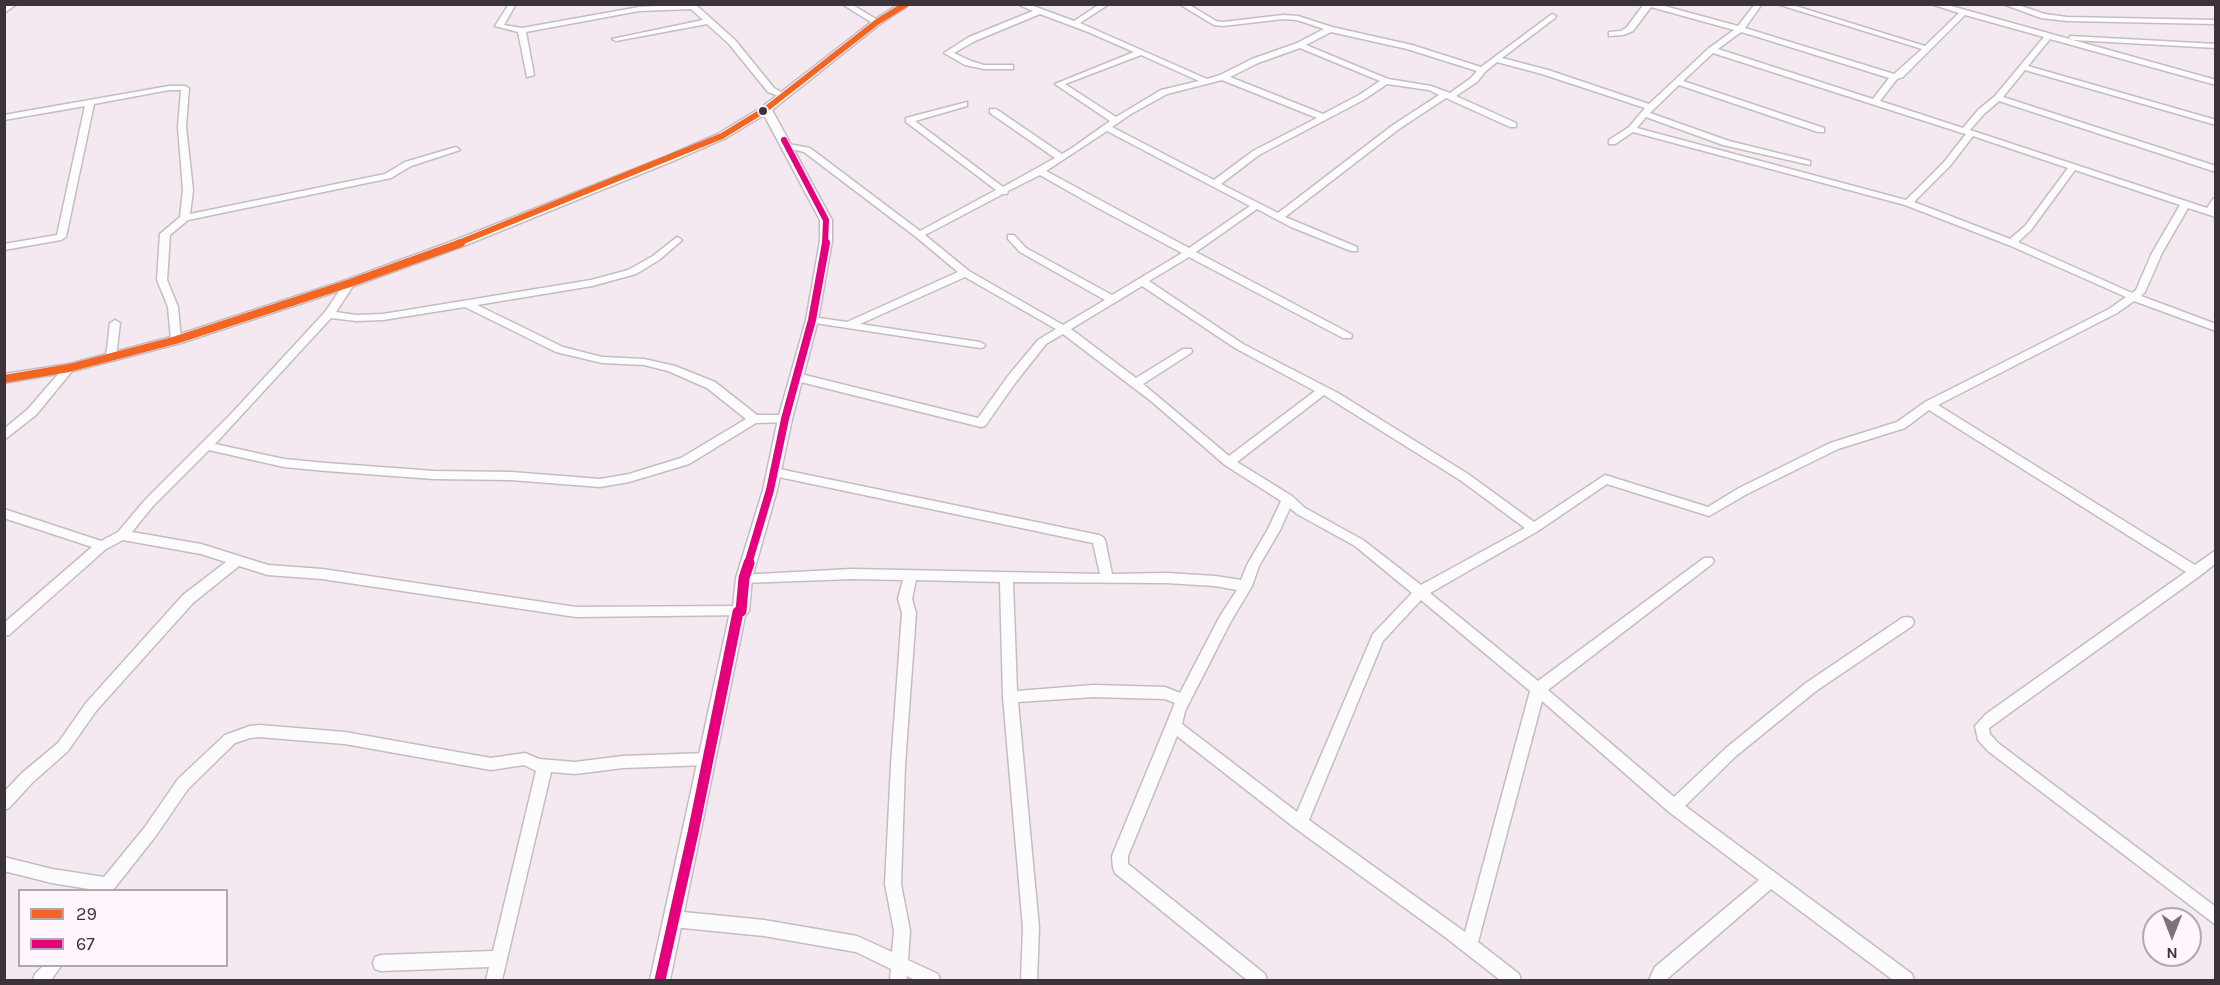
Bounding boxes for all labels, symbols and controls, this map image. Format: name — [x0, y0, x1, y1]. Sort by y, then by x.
unlabelled marker — [757, 105, 769, 117]
legend — [18, 889, 228, 967]
text: 29 — [76, 903, 97, 925]
north arrow — [2142, 907, 2202, 967]
text: 67 — [76, 933, 95, 955]
text: N — [2166, 944, 2178, 963]

